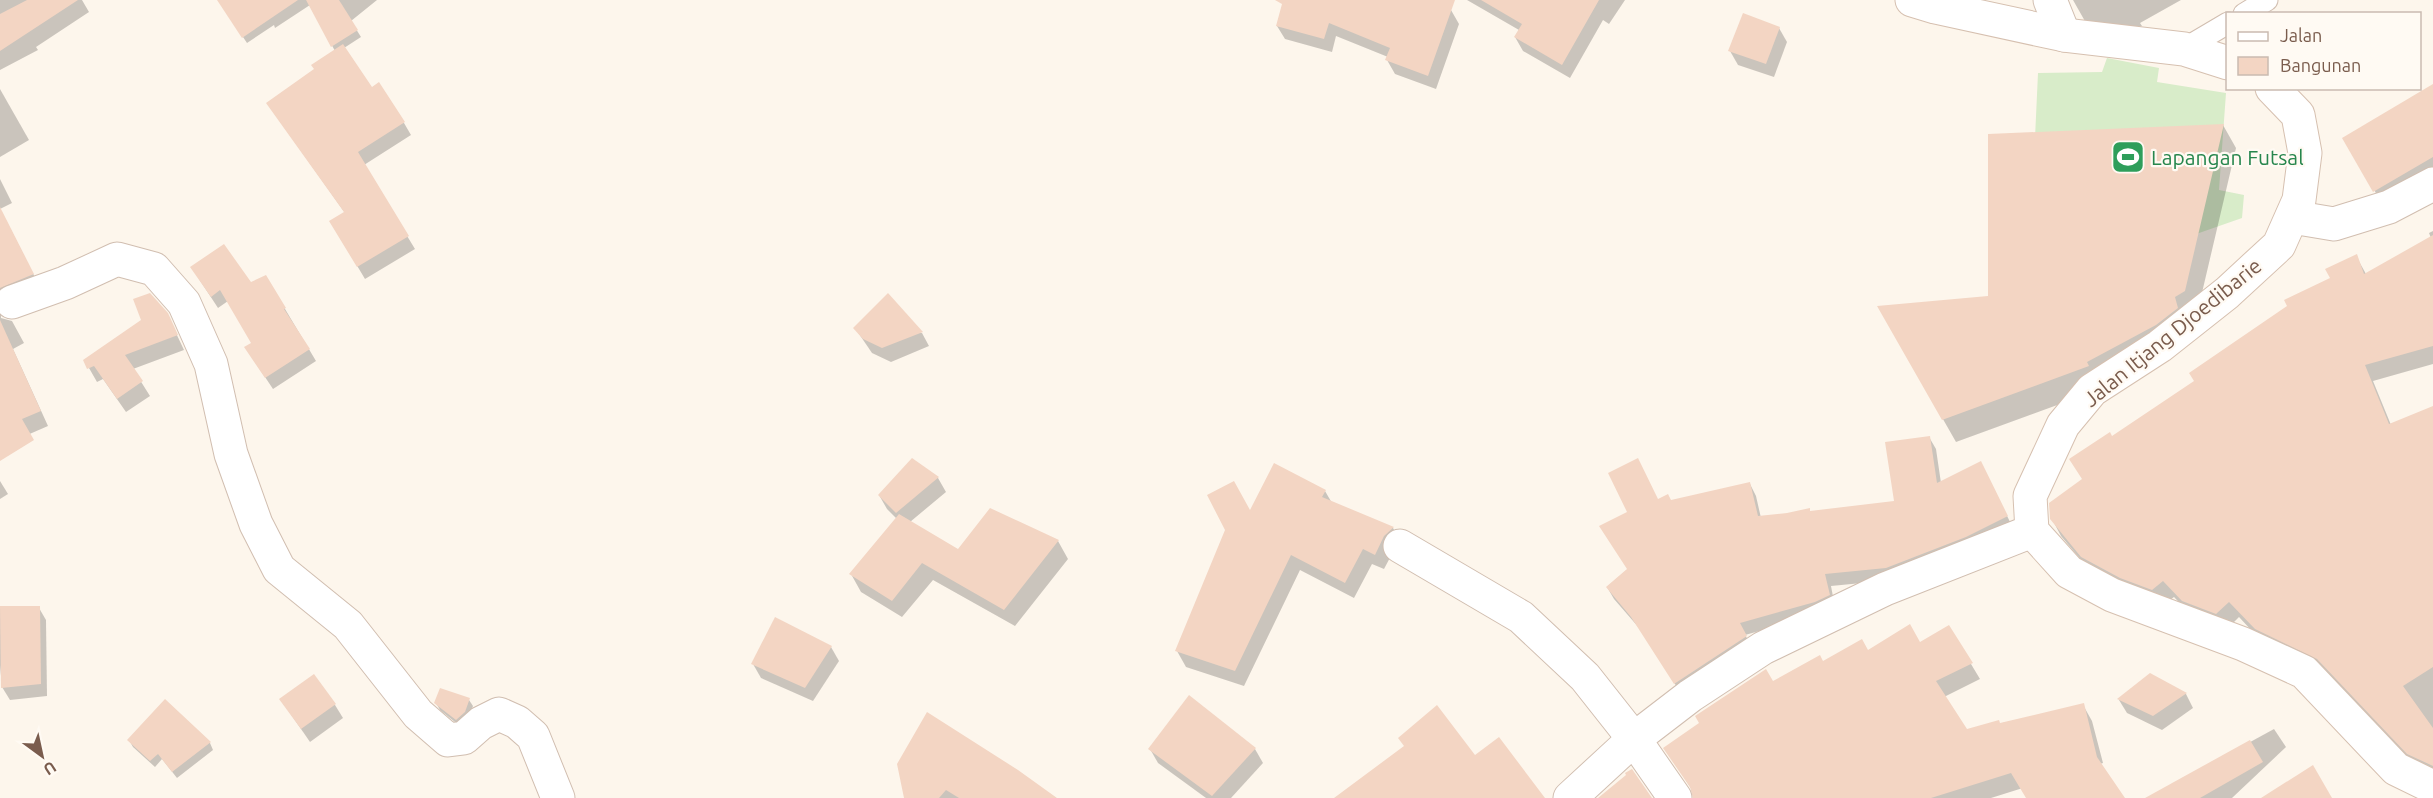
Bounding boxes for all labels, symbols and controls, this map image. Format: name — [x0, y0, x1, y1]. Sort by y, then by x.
legend — [2226, 12, 2421, 90]
text: Jalan — [2280, 25, 2322, 45]
text: Bangunan — [2280, 55, 2361, 75]
sports icon: Lapangan Futsal — [2110, 139, 2146, 175]
place label: Lapangan Futsal — [2151, 145, 2304, 169]
street label: Jalan Itjang Djoedibarie — [2078, 253, 2266, 411]
north arrow — [12, 726, 72, 786]
text: U — [41, 758, 60, 779]

